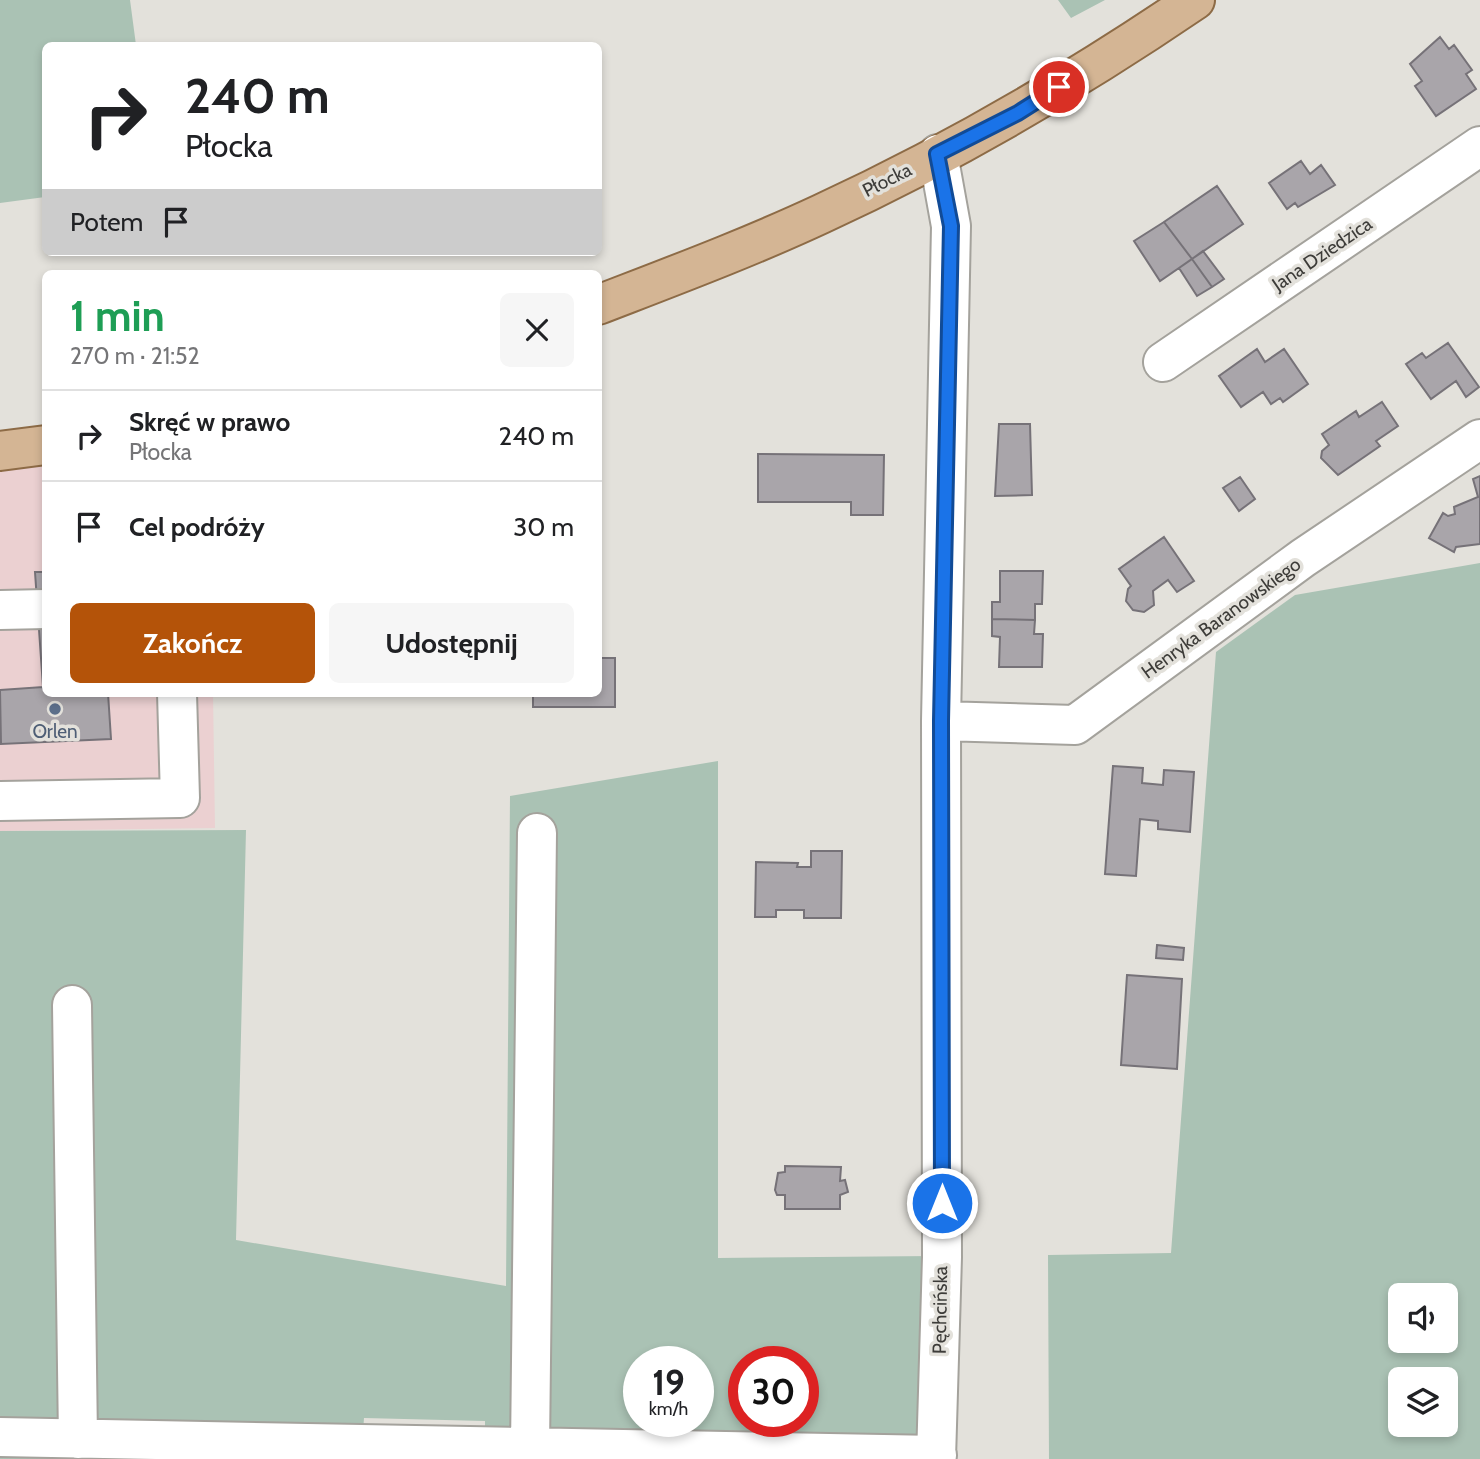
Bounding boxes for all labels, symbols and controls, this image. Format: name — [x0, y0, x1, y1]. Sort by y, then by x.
pin — [1029, 57, 1089, 117]
text: 240 m — [185, 66, 330, 125]
icon: arrive — [1040, 68, 1078, 106]
icon: right — [70, 70, 161, 161]
text: Płocka — [185, 126, 273, 165]
street label: Płocka — [859, 158, 915, 202]
icon: arrive — [157, 203, 195, 241]
text: Potem — [70, 206, 143, 238]
street label: Jana Dziedzica — [1267, 212, 1376, 296]
text: 1 min — [70, 290, 165, 342]
button: close — [500, 293, 574, 367]
text: 270 m · 21:52 — [70, 342, 199, 370]
text: Skręć w prawo — [129, 406, 290, 438]
icon: right — [70, 417, 108, 455]
text: 240 m — [499, 420, 574, 452]
text: Płocka — [129, 438, 192, 466]
icon: arrive — [70, 508, 108, 546]
text: Cel podróży — [129, 511, 265, 543]
text: 30 m — [513, 511, 574, 543]
street label: Henryka Baranowskiego — [1137, 553, 1305, 683]
button: Zakończ — [70, 603, 315, 683]
button: Udostępnij — [329, 603, 574, 683]
marker: Orlen — [47, 701, 63, 717]
place label: Orlen — [32, 720, 78, 743]
position arrow — [905, 1166, 979, 1240]
street label: Pęchcińska — [928, 1266, 952, 1354]
map controls — [1388, 1283, 1458, 1437]
button: sound — [1388, 1283, 1458, 1353]
speed limit sign: 30 — [728, 1346, 819, 1437]
text: 19 — [652, 1361, 685, 1404]
button: layers — [1388, 1367, 1458, 1437]
text: km/h — [649, 1398, 688, 1420]

